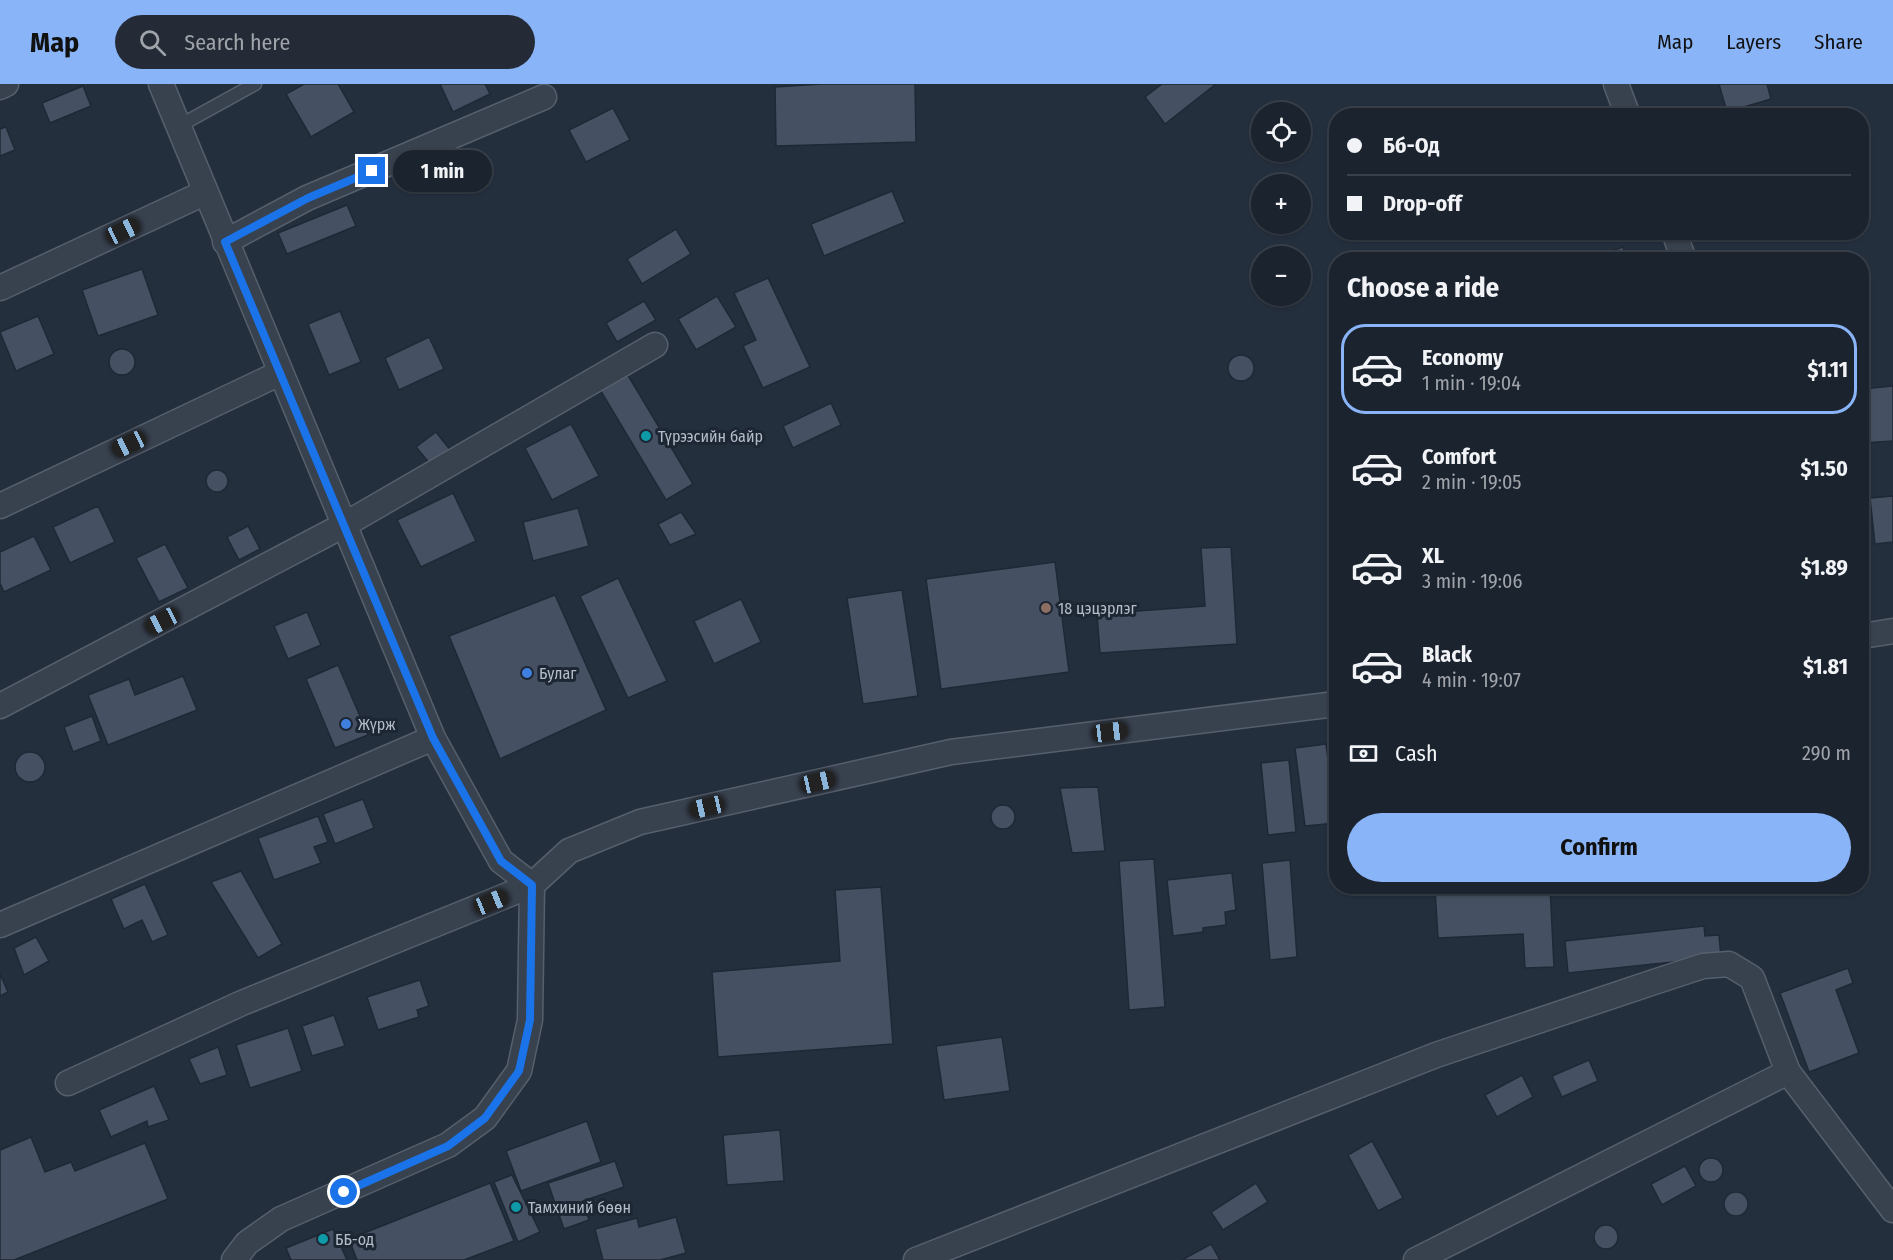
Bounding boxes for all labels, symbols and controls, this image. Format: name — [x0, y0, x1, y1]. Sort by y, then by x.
search box — [115, 15, 535, 69]
text: Map — [30, 26, 79, 59]
icon: search — [136, 26, 169, 59]
text: Search here — [184, 29, 290, 56]
text: Map — [1657, 29, 1693, 55]
text: Layers — [1726, 29, 1781, 55]
text: Share — [1814, 29, 1863, 55]
map controls — [1251, 102, 1311, 306]
button: locate — [1251, 102, 1311, 162]
text: Бб-Од — [1383, 132, 1439, 159]
callout: 1 min — [393, 150, 492, 192]
route end — [358, 157, 385, 184]
text: 1 min — [421, 159, 464, 183]
button: + — [1251, 174, 1311, 234]
text: Drop-off — [1383, 190, 1462, 217]
car — [103, 215, 143, 247]
button: − — [1251, 246, 1311, 306]
text: Choose a ride — [1347, 272, 1499, 304]
icon: car — [1350, 342, 1404, 396]
text: Economy — [1422, 344, 1503, 371]
text: $1.11 — [1807, 356, 1848, 383]
text: 1 min · 19:04 — [1422, 371, 1521, 395]
place label: Түрээсийн байр — [658, 427, 763, 446]
car — [109, 428, 149, 460]
marker: Түрээсийн байр — [639, 429, 653, 443]
icon: car — [1350, 441, 1404, 495]
text: Comfort — [1422, 443, 1496, 470]
text: $1.50 — [1800, 455, 1848, 482]
text: 2 min · 19:05 — [1422, 470, 1521, 494]
icon: car — [1350, 540, 1404, 594]
text: XL — [1422, 542, 1444, 569]
text: $1.89 — [1801, 554, 1848, 581]
text: 3 min · 19:06 — [1422, 569, 1522, 593]
place label: 18 цэцэрлэг — [1058, 599, 1137, 618]
marker: 18 цэцэрлэг — [1039, 601, 1053, 615]
car — [142, 605, 182, 637]
icon: car — [1350, 639, 1404, 693]
text: Black — [1422, 641, 1472, 668]
text: $1.81 — [1803, 653, 1848, 680]
place label: Булаг — [539, 664, 577, 683]
marker: Булаг — [520, 666, 534, 680]
text: 4 min · 19:07 — [1422, 668, 1521, 692]
place label: Жүрж — [358, 715, 396, 734]
marker: Жүрж — [339, 717, 353, 731]
car — [1091, 721, 1129, 743]
icon: cash — [1347, 737, 1380, 770]
text: Cash — [1395, 740, 1438, 767]
text: 290 m — [1802, 741, 1851, 765]
car — [798, 769, 838, 795]
car — [687, 794, 727, 820]
button: Confirm — [1347, 813, 1851, 882]
car — [471, 887, 511, 917]
route start — [330, 1178, 357, 1205]
place label: Тамхиний бөөн — [528, 1198, 631, 1217]
marker: Тамхиний бөөн — [509, 1200, 523, 1214]
place label: ББ-од — [335, 1230, 374, 1249]
marker: ББ-од — [316, 1232, 330, 1246]

